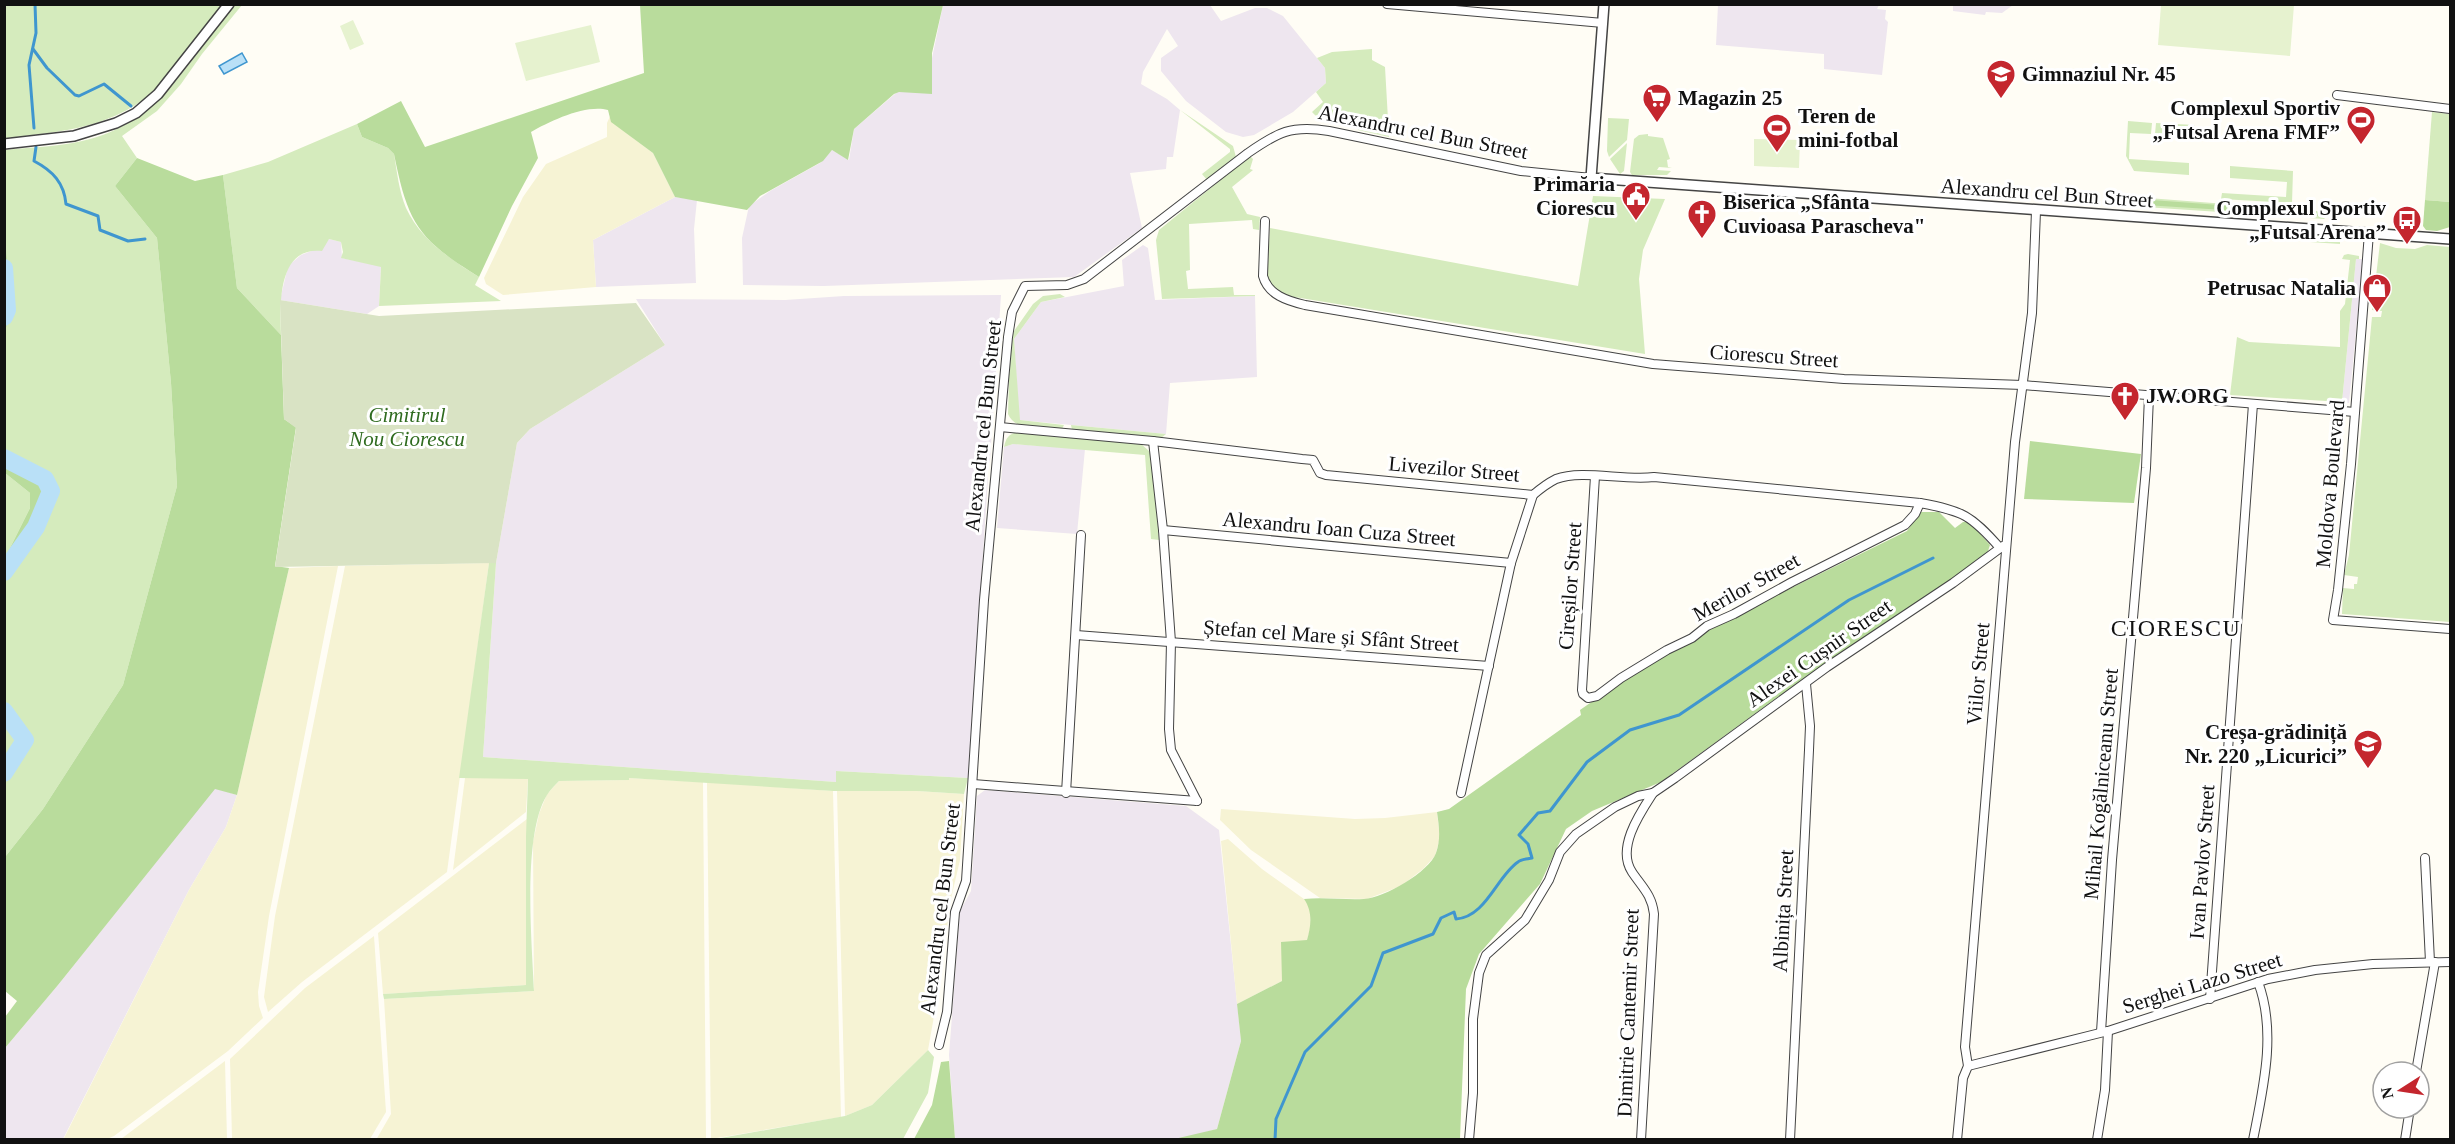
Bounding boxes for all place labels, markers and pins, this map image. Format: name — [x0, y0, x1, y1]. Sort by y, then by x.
school or university icon: Gimnaziul Nr. 45 — [1985, 58, 2017, 100]
place label: Gimnaziul Nr. 45 — [2022, 62, 2176, 86]
supermarket icon: Magazin 25 — [1641, 82, 1673, 124]
place label: Magazin 25 — [1678, 86, 1782, 110]
place label: Complexul Sportiv „Futsal Arena FMF” — [2153, 96, 2340, 144]
place label: Teren de mini-fotbal — [1798, 104, 1899, 152]
sports icon: Complexul Sportiv „Futsal Arena FMF” — [2345, 104, 2377, 146]
sports icon: Teren de mini-fotbal — [1761, 112, 1793, 154]
place label: Primăria Ciorescu — [1533, 172, 1615, 220]
public building icon: Primăria Ciorescu — [1620, 180, 1652, 222]
place label: Biserica „Sfânta Cuvioasa Parascheva" — [1723, 190, 1925, 238]
place label: Complexul Sportiv „Futsal Arena” — [2216, 196, 2386, 244]
church icon: Biserica „Sfânta Cuvioasa Parascheva" — [1686, 198, 1718, 240]
bus stop icon: Complexul Sportiv „Futsal Arena” — [2391, 204, 2423, 246]
shop icon: Petrusac Natalia — [2361, 272, 2393, 314]
place label: Petrusac Natalia — [2207, 276, 2356, 300]
church icon: JW.ORG — [2109, 380, 2141, 422]
place label: JW.ORG — [2146, 384, 2229, 408]
place label: Creșa-grădiniță Nr. 220 „Licurici” — [2185, 720, 2347, 768]
school or university icon: Creșa-grădiniță Nr. 220 „Licurici” — [2352, 728, 2384, 770]

